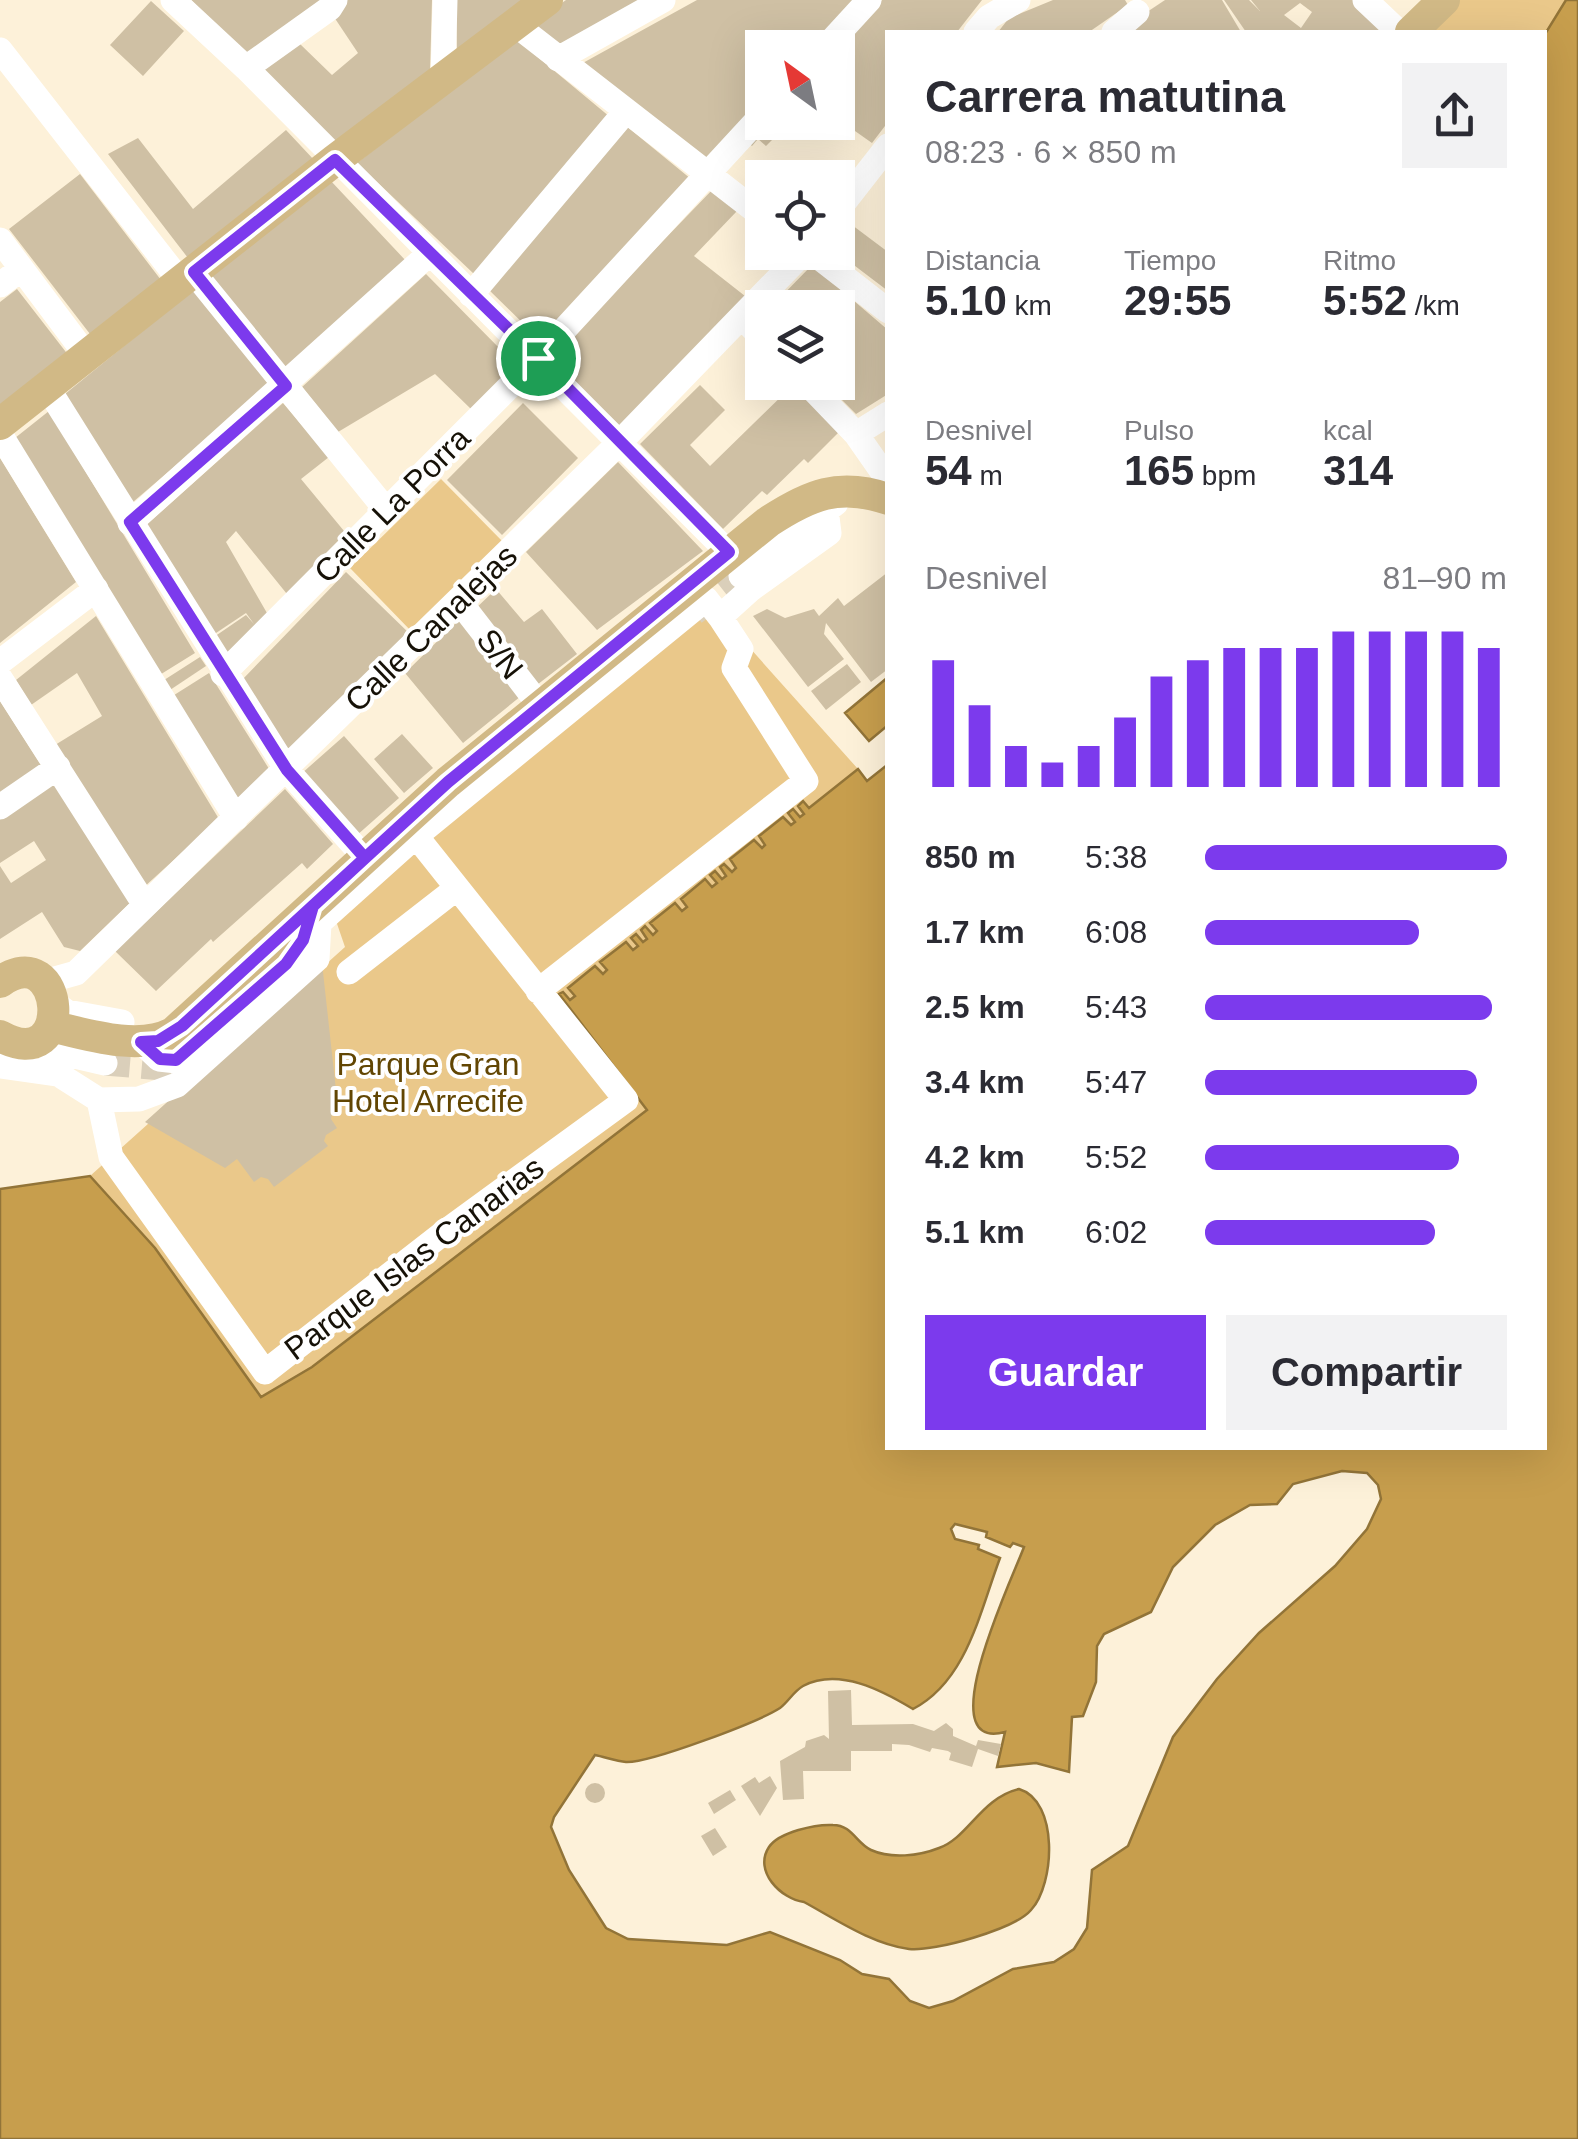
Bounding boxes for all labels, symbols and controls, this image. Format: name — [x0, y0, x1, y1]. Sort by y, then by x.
north arrow — [745, 30, 855, 140]
map controls — [745, 30, 855, 400]
button: share — [1402, 63, 1507, 168]
text: Carrera matutina — [925, 71, 1285, 122]
text: 08:23 · 6 × 850 m — [925, 134, 1177, 170]
button: locate — [745, 160, 855, 270]
text: Distancia — [925, 245, 1040, 276]
text: Tiempo — [1124, 245, 1216, 276]
text: Ritmo — [1323, 245, 1396, 276]
text: 5.10 — [925, 277, 1007, 324]
text: 29:55 — [1124, 277, 1231, 324]
text: 5:52 — [1323, 277, 1407, 324]
button: layers — [745, 290, 855, 400]
text: km — [1007, 290, 1052, 321]
text: /km — [1407, 290, 1460, 321]
pin — [496, 316, 581, 401]
icon: arrive — [511, 331, 566, 386]
text: Desnivel — [925, 415, 1032, 446]
text: Pulso — [1124, 415, 1194, 446]
text: kcal — [1323, 415, 1373, 446]
street label: Calle La Porra — [307, 420, 477, 590]
text: 54 — [925, 447, 972, 494]
text: 165 — [1124, 447, 1194, 494]
text: 314 — [1323, 447, 1393, 494]
text: m — [972, 460, 1003, 491]
text: bpm — [1194, 460, 1256, 491]
street label: Calle Canalejas — [338, 537, 524, 719]
text: Desnivel — [925, 560, 1048, 596]
text: 81–90 m — [1382, 560, 1507, 596]
street label: S/N — [469, 622, 531, 686]
text: 850 m — [925, 839, 1016, 875]
text: 5:38 — [1085, 839, 1147, 875]
text: 1.7 km — [925, 914, 1025, 950]
text: 6:08 — [1085, 914, 1147, 950]
text: 2.5 km — [925, 989, 1025, 1025]
text: 5:43 — [1085, 989, 1147, 1025]
park label: Parque Gran Hotel Arrecife — [332, 1046, 524, 1119]
text: 3.4 km — [925, 1064, 1025, 1100]
text: 5:47 — [1085, 1064, 1147, 1100]
text: 4.2 km — [925, 1139, 1025, 1175]
text: 5:52 — [1085, 1139, 1147, 1175]
street label: Parque Islas Canarias — [277, 1149, 551, 1367]
text: 5.1 km — [925, 1214, 1025, 1250]
text: 6:02 — [1085, 1214, 1147, 1250]
button: Guardar — [925, 1315, 1206, 1430]
button: Compartir — [1226, 1315, 1507, 1430]

